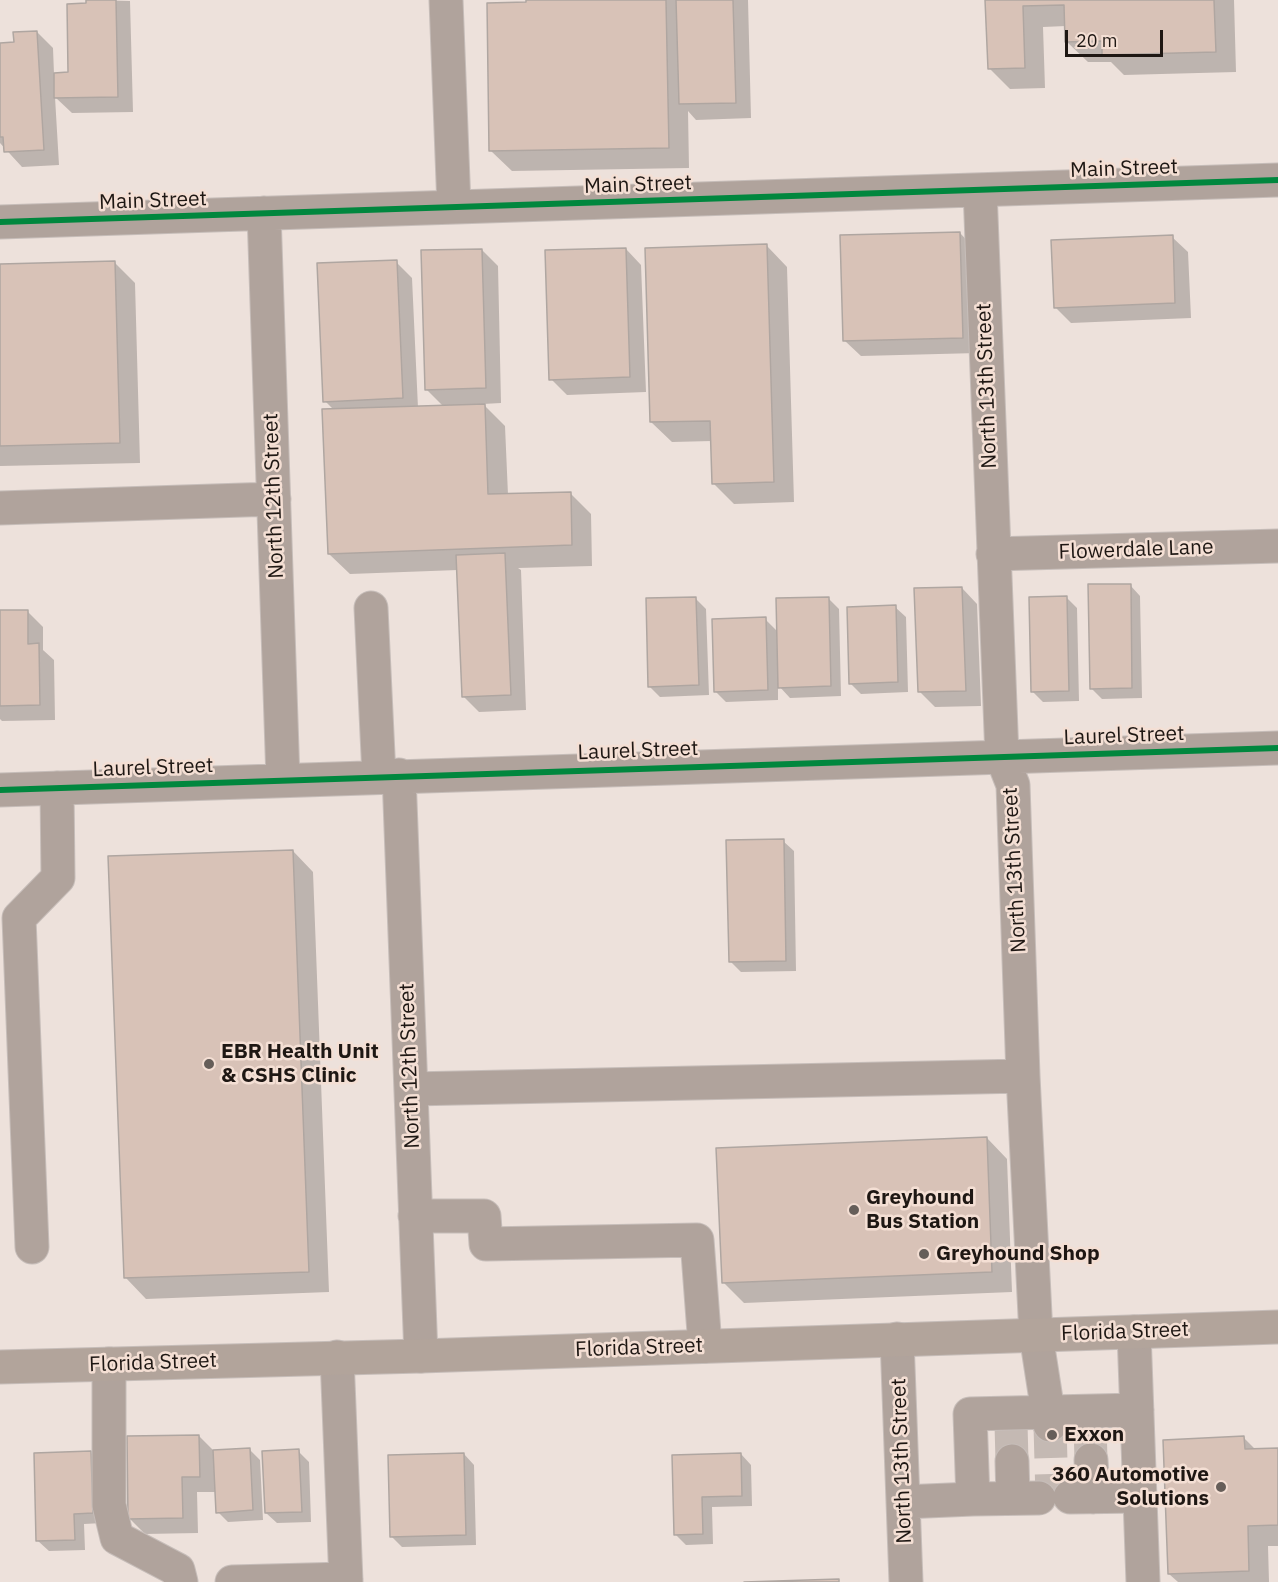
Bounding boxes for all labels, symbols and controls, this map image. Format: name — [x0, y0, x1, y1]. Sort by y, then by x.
scale bar — [1068, 18, 1166, 56]
text: 20 m — [1076, 29, 1118, 52]
street label: Main Street — [1070, 155, 1178, 183]
street label: Main Street — [584, 171, 692, 199]
street label: Main Street — [99, 187, 207, 215]
street label: North 13th Street — [972, 303, 1002, 469]
street label: North 12th Street — [259, 413, 289, 579]
street label: Flowerdale Lane — [1058, 535, 1214, 565]
street label: Laurel Street — [1063, 721, 1185, 751]
street label: Laurel Street — [577, 736, 699, 766]
street label: Laurel Street — [92, 753, 214, 783]
street label: North 13th Street — [998, 787, 1032, 953]
street label: North 12th Street — [395, 983, 425, 1149]
place label: EBR Health Unit & CSHS Clinic — [221, 1039, 379, 1089]
marker: EBR Health Unit & CSHS Clinic — [202, 1057, 216, 1071]
place label: Greyhound Bus Station — [866, 1185, 979, 1235]
marker: Greyhound Bus Station — [847, 1203, 861, 1217]
place label: Greyhound Shop — [936, 1241, 1100, 1267]
marker: Greyhound Shop — [917, 1247, 931, 1261]
street label: Florida Street — [1061, 1317, 1189, 1347]
street label: Florida Street — [575, 1333, 703, 1363]
street label: Florida Street — [89, 1348, 217, 1378]
street label: North 13th Street — [887, 1378, 917, 1544]
place label: Exxon — [1064, 1422, 1124, 1448]
marker: Exxon — [1045, 1428, 1059, 1442]
place label: 360 Automotive Solutions — [1052, 1462, 1209, 1512]
marker: 360 Automotive Solutions — [1214, 1480, 1228, 1494]

